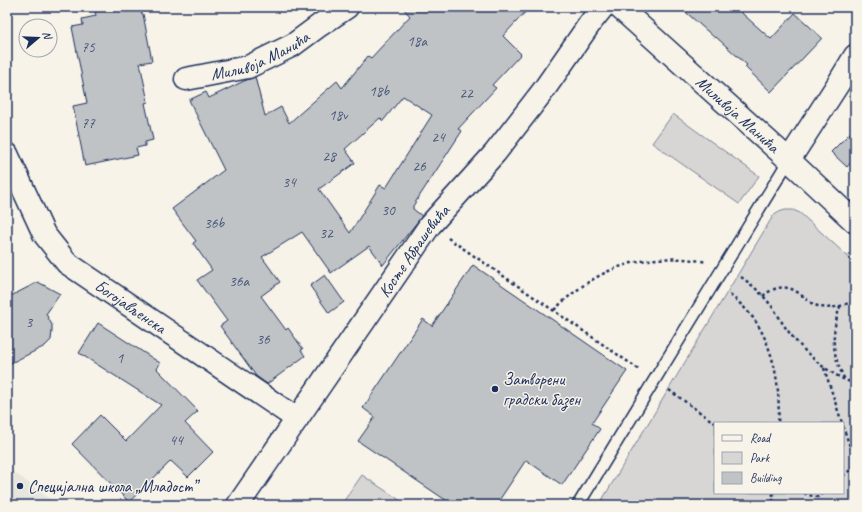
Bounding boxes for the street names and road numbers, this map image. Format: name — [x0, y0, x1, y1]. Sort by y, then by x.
street label: Миливоја Манића — [209, 26, 315, 85]
street label: Миливоја Манића — [691, 71, 785, 158]
street label: Косте Абрашевића — [374, 199, 455, 301]
street label: Богојављенска — [91, 275, 171, 339]

